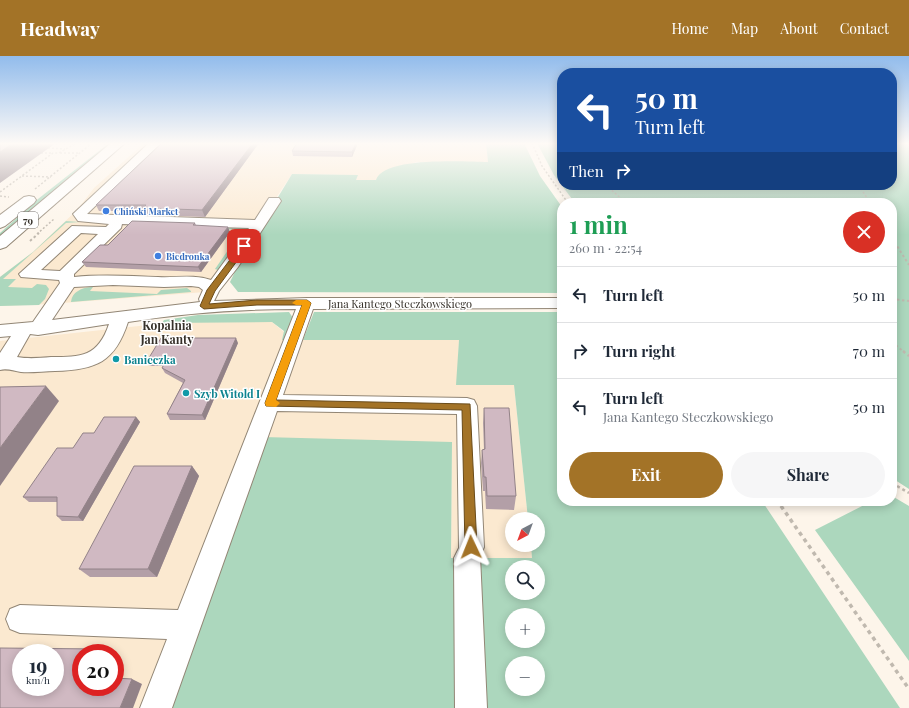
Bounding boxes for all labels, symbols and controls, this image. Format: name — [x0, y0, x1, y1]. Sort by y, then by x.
text: Headway — [20, 15, 100, 41]
text: Home — [671, 19, 709, 38]
text: Map — [731, 19, 758, 38]
text: About — [780, 19, 818, 38]
text: Contact — [840, 19, 889, 38]
text: 50 m — [635, 79, 698, 116]
icon: left — [569, 84, 621, 136]
text: Turn left — [635, 115, 705, 139]
icon: right — [612, 160, 634, 182]
text: Then — [569, 161, 604, 181]
place label: Chiński Market — [114, 205, 179, 217]
marker: Chiński Market — [101, 206, 111, 216]
text: 1 min — [569, 208, 628, 240]
button: close — [843, 211, 885, 253]
road number: 79 — [18, 212, 38, 228]
pin — [227, 229, 261, 263]
icon: arrive — [233, 235, 255, 257]
text: 260 m · 22:54 — [569, 239, 642, 256]
place label: Biedronka — [166, 250, 210, 262]
marker: Biedronka — [153, 251, 163, 261]
icon: left — [569, 284, 591, 306]
text: Turn left — [603, 285, 664, 305]
text: 50 m — [853, 285, 885, 305]
street label: Jana Kantego Steczkowskiego — [327, 296, 472, 311]
district label: Kopalnia Jan Kanty — [139, 317, 194, 347]
icon: right — [569, 340, 591, 362]
text: Turn right — [603, 341, 676, 361]
text: 70 m — [853, 341, 885, 361]
place label: Banieczka — [124, 352, 176, 367]
marker: Banieczka — [111, 354, 121, 364]
place label: Szyb Witold I — [194, 386, 260, 401]
marker: Szyb Witold I — [181, 388, 191, 398]
text: Turn left — [603, 388, 664, 408]
icon: left — [569, 396, 591, 418]
text: 50 m — [853, 397, 885, 417]
text: Jana Kantego Steczkowskiego — [603, 408, 773, 425]
button: Exit — [569, 452, 723, 498]
button: Share — [731, 452, 885, 498]
north arrow — [505, 512, 545, 552]
map controls — [505, 512, 545, 696]
position arrow — [450, 526, 492, 568]
button: search — [505, 560, 545, 600]
button: + — [505, 608, 545, 648]
speed limit sign: 20 — [72, 644, 124, 696]
text: 19 — [29, 651, 47, 678]
button: − — [505, 656, 545, 696]
text: km/h — [26, 673, 50, 687]

